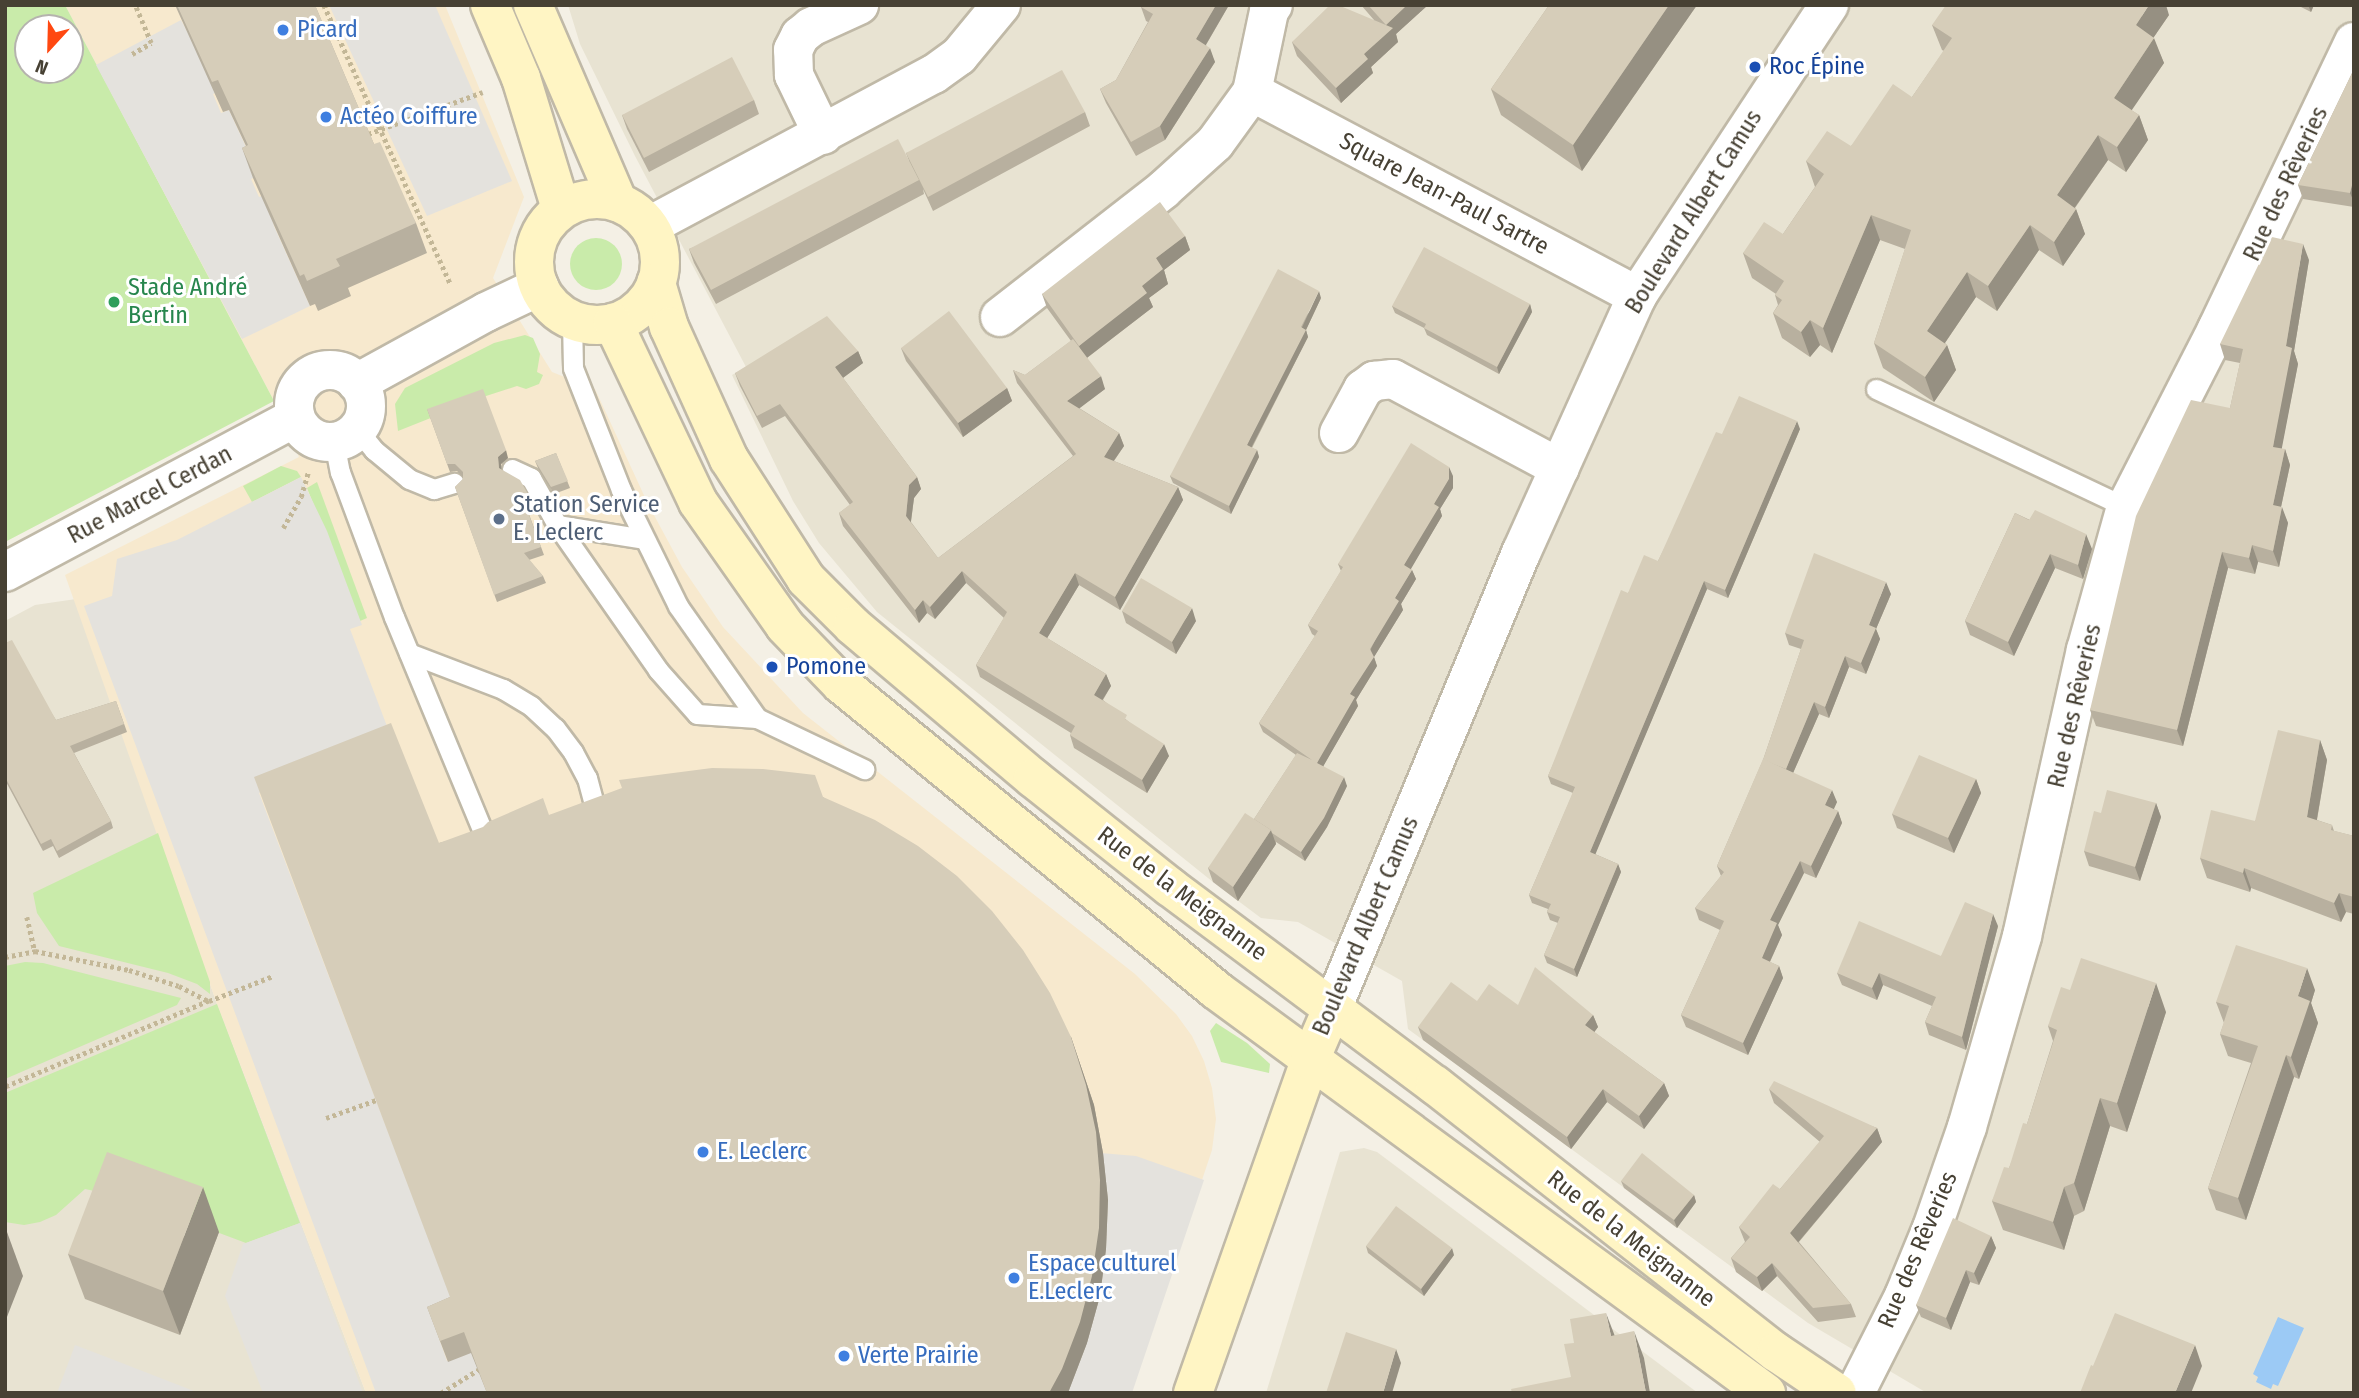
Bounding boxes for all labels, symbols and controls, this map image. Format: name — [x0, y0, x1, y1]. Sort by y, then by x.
north arrow — [14, 14, 84, 84]
place label: Picard — [297, 16, 358, 44]
marker: Picard — [275, 22, 291, 38]
place label: Roc Épine — [1769, 53, 1865, 81]
text: N — [32, 54, 51, 80]
marker: Roc Épine — [1747, 59, 1763, 75]
street label: Rue des Rêveries — [2238, 102, 2334, 266]
place label: Actéo Coiffure — [340, 103, 478, 131]
street label: Boulevard Albert Camus — [1620, 105, 1768, 319]
marker: Actéo Coiffure — [318, 109, 334, 125]
street label: Square Jean-Paul Sartre — [1334, 127, 1554, 261]
place label: Stade André Bertin — [128, 274, 247, 330]
marker: Stade André Bertin — [106, 294, 122, 310]
street label: Rue Marcel Cerdan — [63, 440, 237, 550]
place label: Station Service E. Leclerc — [513, 491, 660, 547]
marker: Station Service E. Leclerc — [491, 511, 507, 527]
street label: Rue des Rêveries — [2042, 621, 2108, 791]
place label: Pomone — [786, 653, 866, 681]
marker: Pomone — [764, 659, 780, 675]
street label: Boulevard Albert Camus — [1307, 812, 1425, 1040]
street label: Rue de la Meignanne — [1092, 821, 1272, 967]
place label: E. Leclerc — [717, 1138, 807, 1166]
marker: E. Leclerc — [695, 1144, 711, 1160]
street label: Rue de la Meignanne — [1541, 1165, 1721, 1313]
street label: Rue des Rêveries — [1872, 1167, 1964, 1333]
place label: Espace culturel E.Leclerc — [1028, 1250, 1176, 1306]
marker: Espace culturel E.Leclerc — [1006, 1270, 1022, 1286]
place label: Verte Prairie — [858, 1342, 979, 1370]
marker: Verte Prairie — [836, 1348, 852, 1364]

